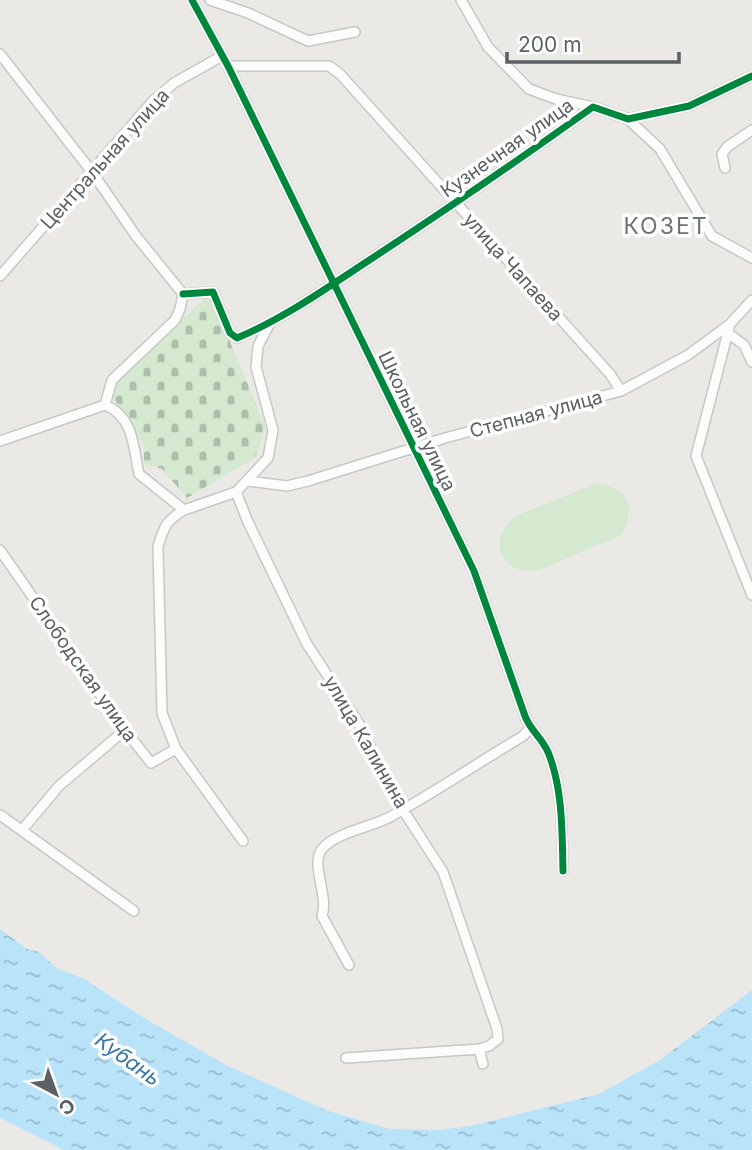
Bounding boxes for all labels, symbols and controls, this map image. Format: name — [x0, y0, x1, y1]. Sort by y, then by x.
scale bar — [507, 21, 678, 65]
text: 200 m — [518, 32, 582, 57]
street label: Центральная улица — [36, 84, 174, 234]
street label: Кузнечная улица — [436, 94, 578, 202]
street label: улица Чапаева — [458, 208, 568, 326]
district label: КОЗЕТ — [623, 212, 709, 240]
street label: Школьная улица — [373, 347, 461, 495]
street label: Степная улица — [467, 385, 605, 443]
street label: Слободская улица — [24, 592, 142, 746]
street label: улица Калинина — [319, 672, 413, 812]
water label: Кубань — [90, 1027, 166, 1091]
north arrow — [21, 1059, 91, 1129]
text: С — [54, 1093, 80, 1120]

